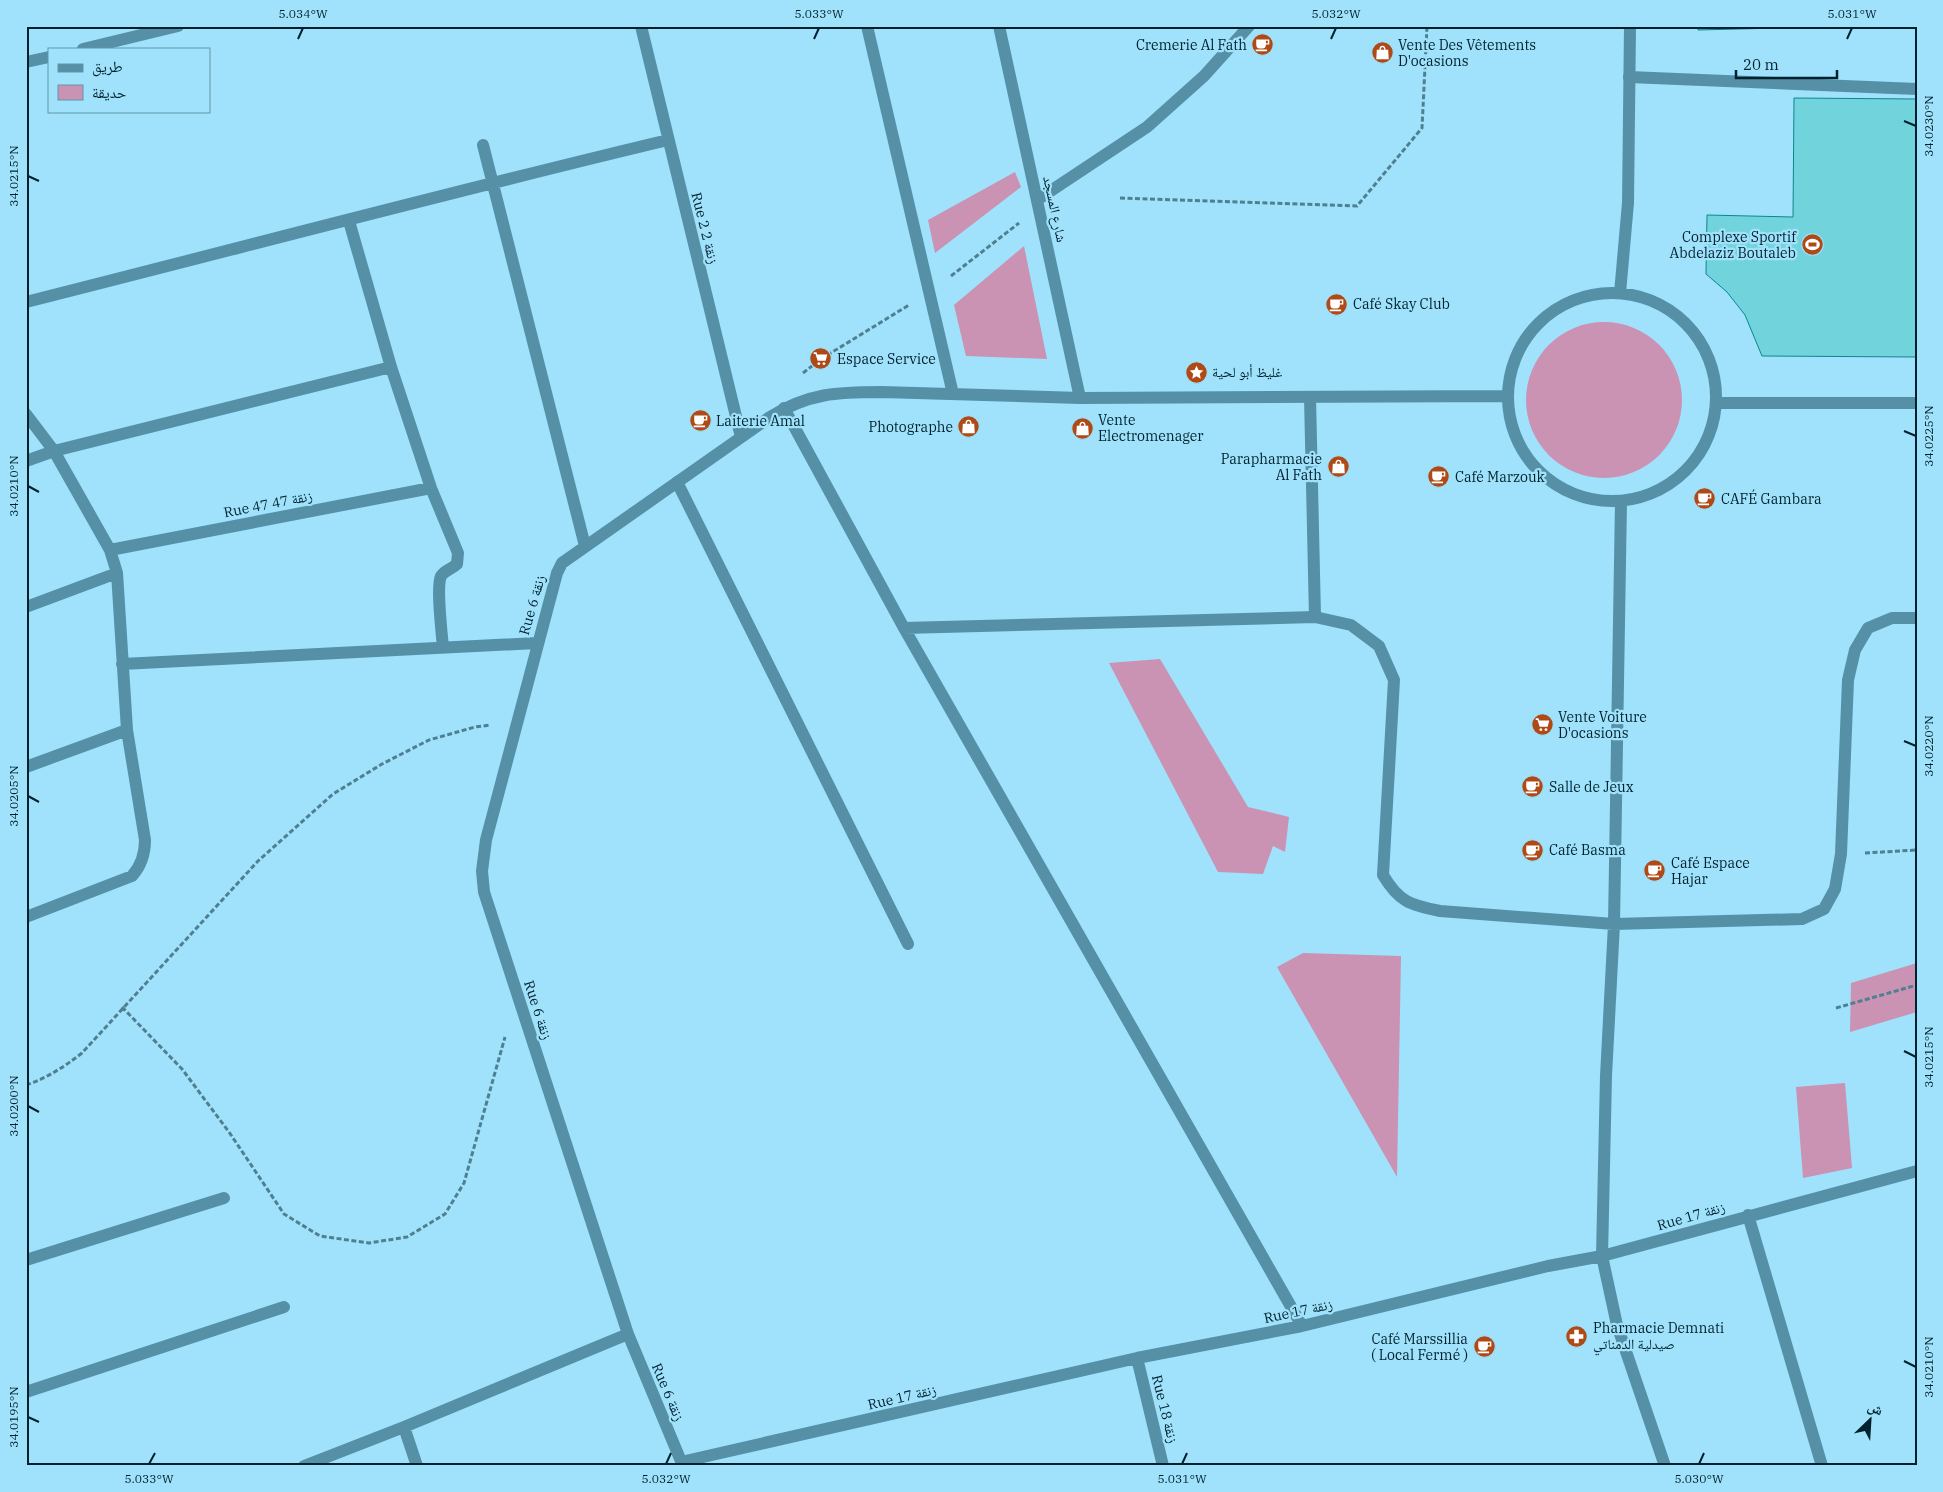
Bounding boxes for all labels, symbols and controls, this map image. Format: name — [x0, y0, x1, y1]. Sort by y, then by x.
text: 5.034°W — [278, 6, 328, 21]
text: 5.033°W — [794, 6, 844, 21]
text: 5.032°W — [1311, 6, 1361, 21]
text: 5.031°W — [1827, 6, 1877, 21]
cafe icon: Cremerie Al Fath — [1251, 33, 1275, 57]
place label: Cremerie Al Fath — [1136, 36, 1247, 54]
place label: Vente Des Vêtements D'ocasions — [1398, 36, 1536, 70]
shop icon: Vente Des Vêtements D'ocasions — [1370, 41, 1394, 65]
legend — [48, 48, 210, 112]
scale bar — [1736, 48, 1837, 80]
text: 20 m — [1743, 55, 1779, 74]
text: طريق — [92, 57, 123, 77]
text: حديقة — [92, 83, 127, 102]
text: 34.0230°N — [1921, 95, 1936, 157]
text: 34.0215°N — [6, 145, 21, 207]
street label: شارع المسجد — [1038, 174, 1071, 244]
street label: Rue 2 زنقة 2 — [687, 190, 723, 266]
place label: Complexe Sportif Abdelaziz Boutaleb — [1670, 228, 1797, 262]
sports icon: Complexe Sportif Abdelaziz Boutaleb — [1800, 233, 1824, 257]
cafe icon: Café Skay Club — [1325, 292, 1349, 316]
place label: Café Skay Club — [1353, 295, 1450, 313]
supermarket icon: Espace Service — [809, 347, 833, 371]
place label: Espace Service — [837, 350, 936, 368]
place icon: غليظ أبو لحية — [1184, 360, 1208, 384]
place label: غليظ أبو لحية — [1212, 363, 1282, 381]
text: 34.0225°N — [1921, 405, 1936, 467]
cafe icon: Laiterie Amal — [688, 409, 712, 433]
place label: Vente Electromenager — [1098, 411, 1204, 445]
place label: Laiterie Amal — [716, 412, 805, 430]
shop icon: Photographe — [957, 415, 981, 439]
shop icon: Vente Electromenager — [1070, 416, 1094, 440]
place label: Photographe — [868, 418, 953, 436]
place label: Parapharmacie Al Fath — [1221, 450, 1322, 484]
text: 34.0210°N — [6, 455, 21, 517]
shop icon: Parapharmacie Al Fath — [1326, 455, 1350, 479]
cafe icon: Café Marzouk — [1427, 465, 1451, 489]
place label: Café Marzouk — [1455, 468, 1546, 486]
street label: Rue 47 زنقة 47 — [222, 487, 314, 521]
cafe icon: CAFÉ Gambara — [1693, 487, 1717, 511]
place label: CAFÉ Gambara — [1721, 489, 1822, 508]
street label: Rue 6 زنقة — [515, 573, 549, 637]
place label: Vente Voiture D'ocasions — [1558, 708, 1647, 742]
supermarket icon: Vente Voiture D'ocasions — [1530, 713, 1554, 737]
text: 34.0220°N — [1921, 715, 1936, 777]
text: 34.0205°N — [6, 765, 21, 827]
cafe icon: Salle de Jeux — [1521, 775, 1545, 799]
place label: Salle de Jeux — [1549, 778, 1634, 796]
cafe icon: Café Basma — [1521, 838, 1545, 862]
place label: Café Basma — [1549, 841, 1626, 859]
place label: Café Espace Hajar — [1671, 854, 1750, 888]
cafe icon: Café Espace Hajar — [1643, 859, 1667, 883]
street label: Rue 6 زنقة — [520, 978, 556, 1042]
text: 34.0215°N — [1921, 1026, 1936, 1088]
text: 34.0200°N — [6, 1075, 21, 1137]
street label: Rue 17 زنقة — [1655, 1198, 1727, 1234]
street label: Rue 17 زنقة — [1262, 1295, 1334, 1327]
place label: Pharmacie Demnati صيدلية الدمناتي — [1593, 1319, 1724, 1356]
pharmacy icon: Pharmacie Demnati صيدلية الدمناتي — [1565, 1324, 1589, 1348]
place label: Café Marssillia ( Local Fermé ) — [1371, 1330, 1468, 1364]
cafe icon: Café Marssillia ( Local Fermé ) — [1472, 1335, 1496, 1359]
text: 34.0210°N — [1921, 1336, 1936, 1398]
street label: Rue 6 زنقة — [648, 1360, 688, 1424]
street label: Rue 18 زنقة — [1148, 1373, 1182, 1445]
street label: Rue 17 زنقة — [866, 1380, 938, 1414]
text: 34.0195°N — [6, 1386, 21, 1448]
north arrow — [1846, 1394, 1896, 1444]
text: ش — [1865, 1397, 1886, 1420]
text: 5.033°W — [124, 1471, 174, 1486]
text: 5.032°W — [641, 1471, 691, 1486]
text: 5.031°W — [1157, 1471, 1207, 1486]
text: 5.030°W — [1674, 1471, 1724, 1486]

